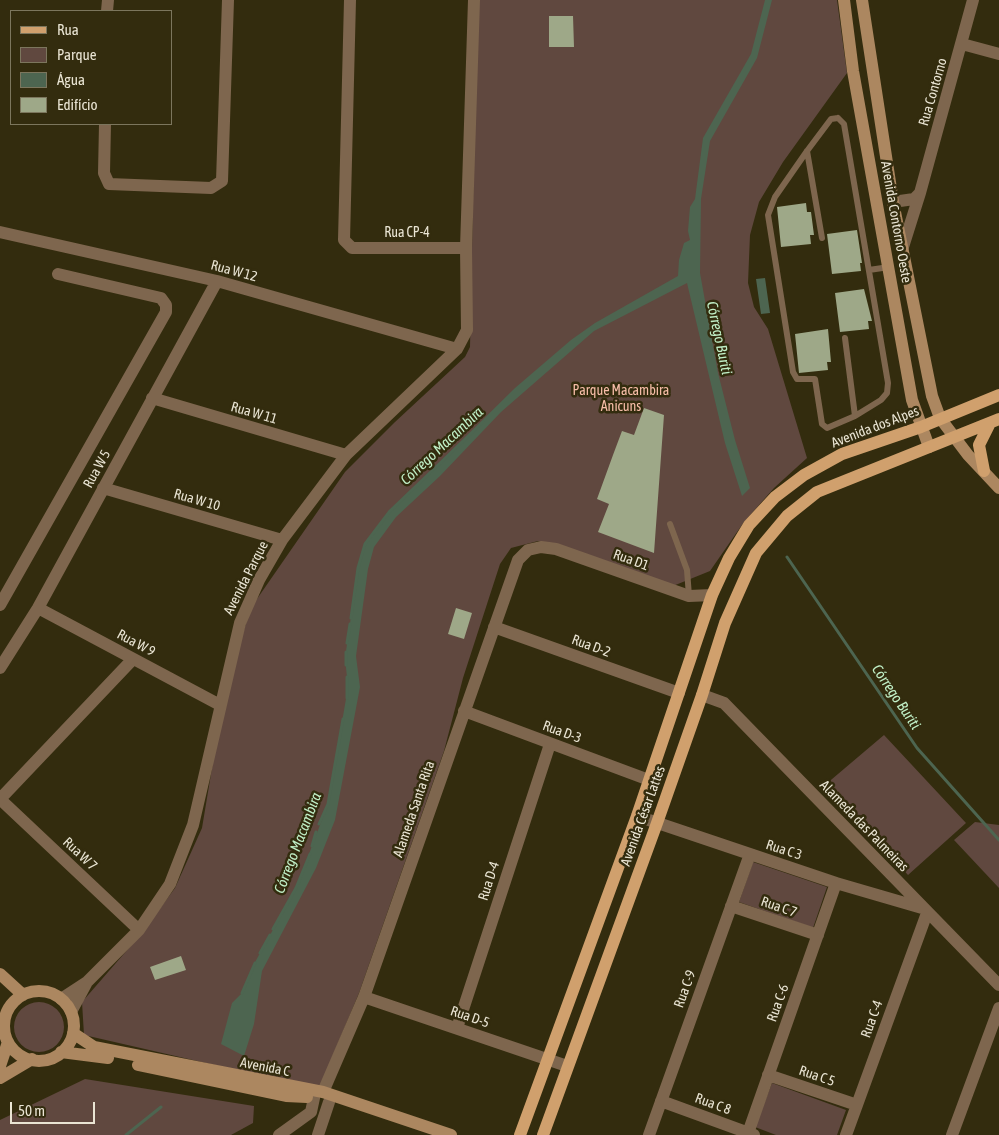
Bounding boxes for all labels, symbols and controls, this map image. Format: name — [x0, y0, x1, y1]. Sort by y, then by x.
legend — [10, 10, 172, 125]
text: Rua — [57, 21, 79, 38]
text: Parque — [57, 46, 97, 63]
street label: Rua Contorno — [915, 56, 951, 128]
text: Água — [57, 71, 85, 88]
text: Edifício — [57, 96, 98, 113]
street label: Avenida Contorno Oeste — [877, 160, 915, 284]
street label: Rua CP-4 — [384, 225, 430, 241]
street label: Rua W 12 — [209, 257, 259, 285]
water label: Córrego Buriti — [702, 300, 736, 376]
park label: Parque Macambira Anicuns — [573, 383, 669, 416]
street label: Rua W 11 — [229, 398, 279, 428]
water label: Córrego Macambira — [397, 403, 487, 489]
street label: Avenida dos Alpes — [829, 403, 921, 451]
street label: Rua W 5 — [80, 447, 114, 491]
street label: Rua W 10 — [172, 485, 222, 515]
street label: Avenida Parque — [220, 538, 272, 618]
street label: Rua D1 — [611, 546, 651, 574]
street label: Rua W 9 — [114, 626, 158, 660]
street label: Rua D-2 — [569, 631, 613, 661]
water label: Córrego Buriti — [868, 661, 924, 733]
street label: Rua D-3 — [540, 717, 584, 747]
street label: Alameda Santa Rita — [390, 759, 438, 859]
street label: Avenida César Lattes — [617, 764, 669, 868]
street label: Alameda das Palmeiras — [816, 777, 912, 875]
water label: Córrego Macambira — [271, 790, 325, 896]
street label: Rua W 7 — [59, 834, 101, 874]
street label: Rua C 3 — [764, 836, 804, 864]
street label: Rua D-4 — [475, 859, 503, 903]
street label: Rua C 7 — [759, 893, 799, 921]
street label: Rua C-9 — [671, 968, 699, 1010]
street label: Rua C-6 — [764, 982, 792, 1024]
street label: Rua C-4 — [858, 998, 886, 1040]
street label: Rua D-5 — [448, 1003, 492, 1031]
street label: Avenida C — [239, 1054, 291, 1080]
street label: Rua C 5 — [797, 1062, 837, 1090]
street label: Rua C 8 — [693, 1090, 733, 1118]
scale bar — [12, 1092, 98, 1124]
text: 50 m — [18, 1102, 45, 1119]

